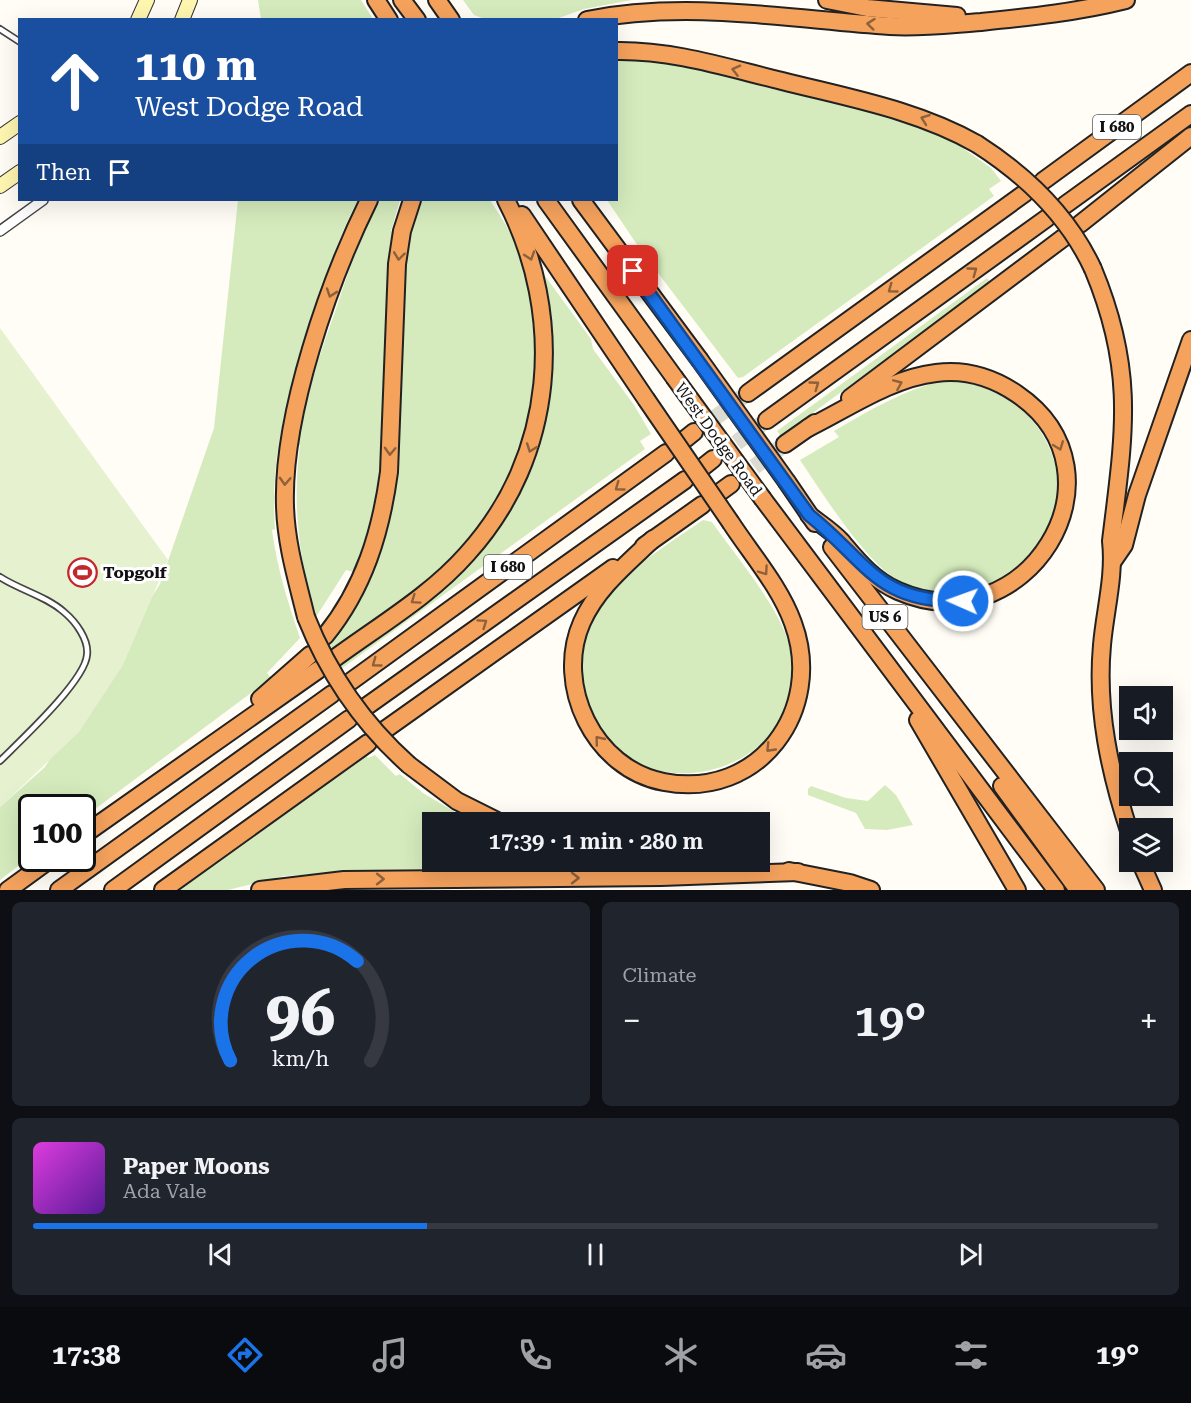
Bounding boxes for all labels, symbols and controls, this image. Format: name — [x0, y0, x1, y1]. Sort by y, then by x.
one-way arrow — [866, 18, 875, 30]
text: 110 m — [135, 41, 257, 90]
icon: ahead — [36, 42, 114, 120]
one-way arrow — [731, 64, 741, 77]
text: West Dodge Road — [135, 91, 363, 123]
one-way arrow — [920, 114, 931, 127]
road number: I 680 — [1093, 115, 1141, 139]
icon: arrive — [103, 156, 136, 189]
text: Then — [36, 160, 91, 185]
pin — [607, 245, 658, 296]
one-way arrow — [522, 250, 535, 261]
one-way arrow — [393, 252, 405, 261]
icon: arrive — [616, 254, 649, 287]
one-way arrow — [966, 267, 977, 278]
one-way arrow — [888, 282, 899, 293]
one-way arrow — [326, 287, 339, 298]
street label: West Dodge Road — [671, 379, 766, 500]
one-way arrow — [891, 379, 902, 391]
one-way arrow — [808, 381, 819, 392]
one-way arrow — [1052, 440, 1064, 451]
one-way arrow — [525, 442, 538, 452]
one-way arrow — [384, 446, 396, 455]
one-way arrow — [279, 477, 292, 486]
one-way arrow — [614, 480, 625, 491]
road number: I 680 — [484, 555, 532, 579]
sports icon: Topgolf — [66, 556, 98, 588]
place label: Topgolf — [103, 563, 168, 582]
one-way arrow — [757, 565, 768, 576]
position arrow — [931, 569, 995, 633]
one-way arrow — [410, 593, 421, 604]
road number: US 6 — [862, 605, 908, 629]
one-way arrow — [476, 619, 487, 630]
one-way arrow — [371, 656, 382, 667]
map controls — [1119, 686, 1173, 872]
button: sound — [1119, 686, 1173, 740]
one-way arrow — [595, 736, 606, 747]
one-way arrow — [766, 742, 777, 752]
button: search — [1119, 752, 1173, 806]
speed limit sign: 100 — [18, 794, 96, 872]
button: layers — [1119, 818, 1173, 872]
text: 17:39 · 1 min · 280 m — [489, 829, 703, 854]
one-way arrow — [571, 872, 580, 884]
one-way arrow — [376, 873, 385, 885]
text: Climate — [623, 963, 697, 987]
text: 96 — [266, 977, 336, 1050]
text: 19° — [854, 994, 927, 1047]
text: − — [623, 1001, 641, 1040]
text: + — [1140, 1001, 1158, 1040]
text: km/h — [272, 1046, 330, 1071]
text: Paper Moons — [123, 1154, 270, 1179]
text: Ada Vale — [123, 1179, 206, 1203]
icon: previous — [204, 1238, 237, 1271]
icon: pause — [579, 1238, 612, 1271]
icon: next — [954, 1238, 987, 1271]
icon: directions — [224, 1334, 266, 1376]
icon: music — [369, 1334, 411, 1376]
icon: phone — [514, 1334, 556, 1376]
icon: climate — [660, 1334, 702, 1376]
icon: car — [805, 1334, 847, 1376]
icon: filters — [950, 1334, 992, 1376]
text: 17:38 — [52, 1339, 121, 1371]
text: 19° — [1096, 1339, 1139, 1371]

